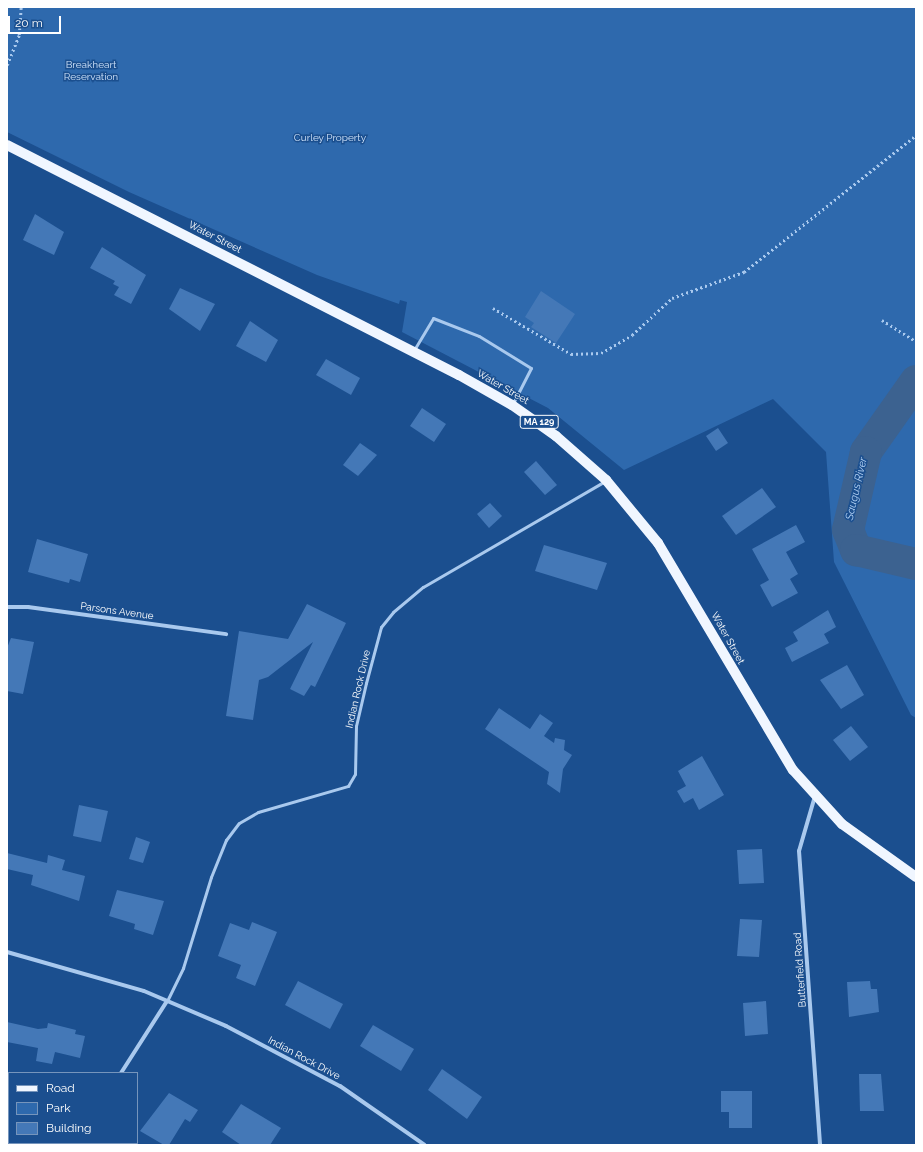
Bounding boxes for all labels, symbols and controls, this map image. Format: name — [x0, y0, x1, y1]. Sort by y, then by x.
scale bar — [10, 8, 63, 34]
text: 20 m — [15, 16, 43, 30]
park label: Breakheart Reservation — [64, 58, 118, 82]
park label: Curley Property — [294, 132, 366, 144]
street label: Water Street — [186, 218, 244, 256]
street label: Water Street — [475, 367, 531, 407]
road number: MA 129 — [519, 415, 559, 429]
water label: Saugus River — [843, 456, 871, 522]
street label: Parsons Avenue — [79, 600, 155, 622]
street label: Water Street — [709, 610, 747, 666]
street label: Indian Rock Drive — [343, 649, 373, 729]
street label: Butterfield Road — [791, 932, 809, 1008]
street label: Indian Rock Drive — [266, 1034, 342, 1082]
legend — [8, 1072, 138, 1144]
text: Road — [46, 1081, 75, 1095]
text: Park — [46, 1101, 71, 1115]
text: Building — [46, 1121, 92, 1135]

